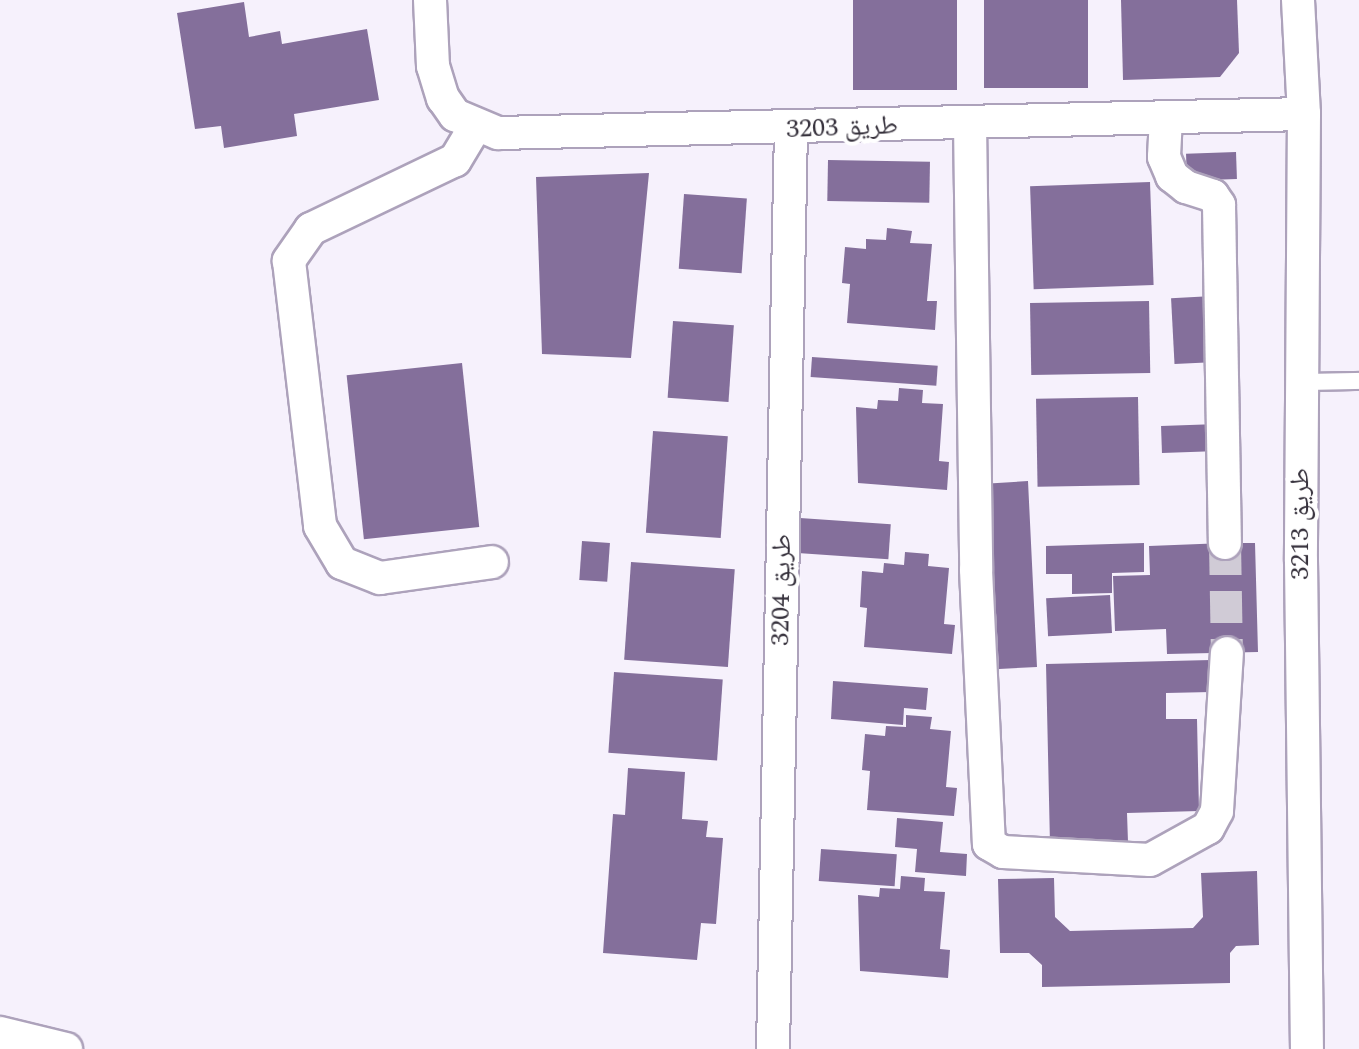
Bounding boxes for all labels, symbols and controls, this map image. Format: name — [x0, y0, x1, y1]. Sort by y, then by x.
street label: طريق 3203 — [786, 110, 898, 146]
street label: طريق 3213 — [1285, 468, 1317, 580]
street label: طريق 3204 — [765, 534, 799, 646]

